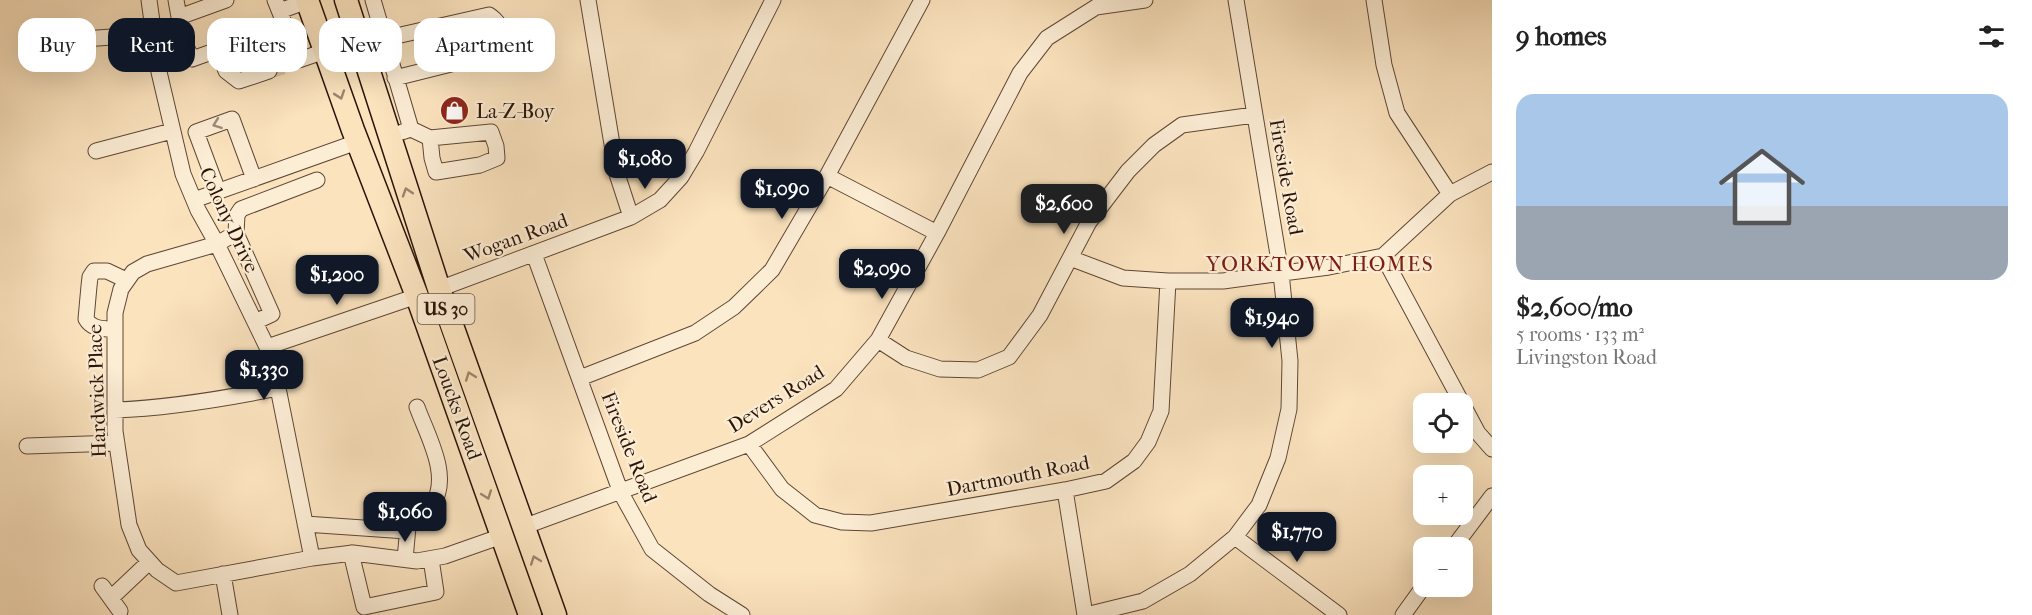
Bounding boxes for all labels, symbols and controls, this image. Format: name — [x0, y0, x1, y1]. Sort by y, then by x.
chip: Buy — [18, 18, 96, 72]
chip: Rent — [108, 18, 195, 72]
chip: Filters — [207, 18, 307, 72]
chip: New — [319, 18, 402, 72]
chip: Apartment — [414, 18, 555, 72]
icon: filters — [1975, 20, 2008, 53]
text: 9 homes — [1516, 21, 1607, 52]
one-way arrow — [333, 89, 346, 100]
shop icon: La-Z-Boy — [439, 95, 471, 127]
place label: La-Z-Boy — [476, 100, 556, 123]
one-way arrow — [212, 117, 223, 129]
street label: Fireside Road — [1264, 117, 1308, 238]
icon: home — [1708, 133, 1816, 241]
pin: $1,080 — [596, 139, 694, 190]
text: $1,080 — [618, 147, 672, 170]
street label: Colony Drive — [195, 164, 263, 276]
pin: $1,090 — [733, 169, 831, 220]
text: $1,090 — [755, 177, 809, 200]
pin: $2,600 — [1015, 184, 1113, 235]
one-way arrow — [402, 187, 415, 198]
text: $2,600 — [1035, 192, 1093, 215]
street label: Wogan Road — [460, 208, 572, 268]
pin: $2,090 — [833, 249, 931, 300]
district label: YORKTOWN HOMES — [1205, 252, 1434, 276]
pin: $1,200 — [288, 255, 386, 306]
text: $2,090 — [853, 257, 911, 280]
text: $1,200 — [310, 263, 364, 286]
text: $2,600/mo — [1516, 292, 1633, 323]
road number: US 30 — [418, 294, 474, 324]
pin: $1,940 — [1223, 298, 1321, 349]
text: $1,940 — [1244, 306, 1300, 329]
text: 5 rooms · 133 m² — [1516, 323, 1644, 346]
street label: Hardwick Place — [83, 324, 111, 458]
text: Livingston Road — [1516, 346, 1657, 369]
pin: $1,330 — [215, 350, 313, 401]
street label: Loucks Road — [428, 353, 487, 464]
text: $1,330 — [239, 358, 289, 381]
street label: Devers Road — [724, 360, 829, 438]
one-way arrow — [464, 372, 477, 382]
street label: Fireside Road — [596, 388, 662, 507]
map controls — [1413, 393, 1473, 597]
button: locate — [1413, 393, 1473, 453]
street label: Dartmouth Road — [945, 451, 1093, 501]
button: + — [1413, 465, 1473, 525]
one-way arrow — [480, 489, 493, 500]
pin: $1,060 — [356, 492, 454, 543]
text: $1,060 — [377, 500, 433, 523]
pin: $1,770 — [1248, 512, 1346, 563]
text: $1,770 — [1271, 520, 1323, 543]
button: − — [1413, 537, 1473, 597]
one-way arrow — [530, 555, 543, 566]

